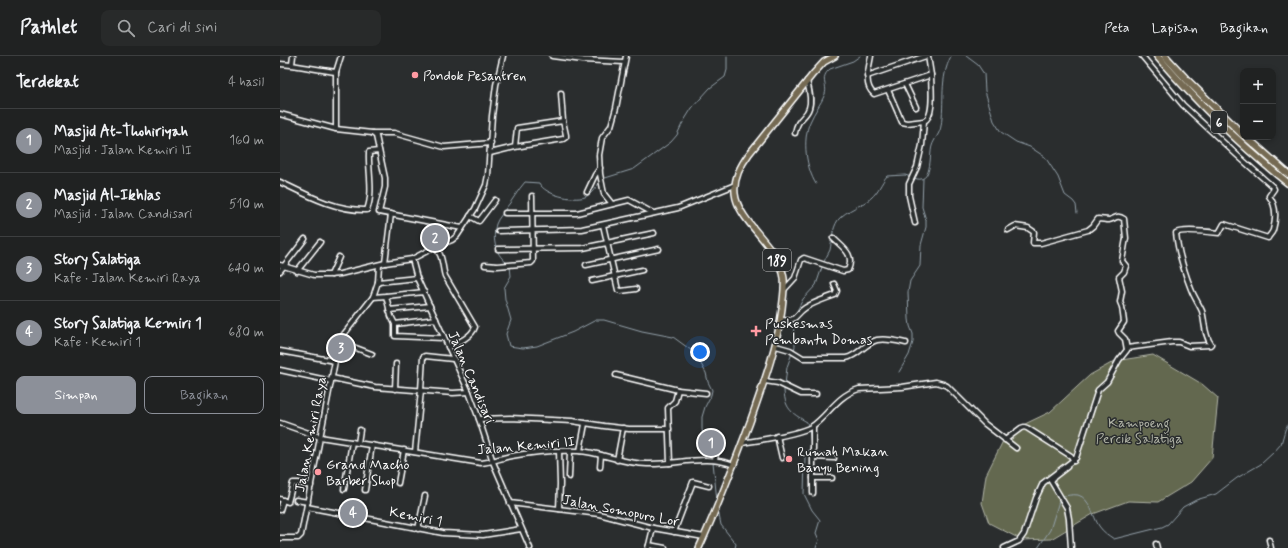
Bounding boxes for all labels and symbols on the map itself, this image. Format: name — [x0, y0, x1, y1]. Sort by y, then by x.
place label: Pondok Pesantren — [423, 67, 526, 85]
marker: Pondok Pesantren — [410, 70, 420, 80]
road number: 6 — [1211, 111, 1227, 133]
pin: 2 — [422, 223, 448, 253]
road number: 189 — [763, 249, 791, 271]
place label: Puskesmas Pembantu Domas — [765, 315, 873, 349]
marker: Puskesmas Pembantu Domas — [750, 325, 762, 337]
street label: Jalan Candisari — [443, 328, 499, 426]
pin: 3 — [328, 333, 354, 363]
your location — [690, 342, 710, 362]
street label: Jalan Kemiri Raya — [291, 375, 331, 494]
park label: Kampoeng Percik Salatiga — [1096, 414, 1182, 448]
pin: 1 — [698, 428, 724, 458]
street label: Jalan Kemiri II — [476, 433, 576, 459]
place label: Rumah Makan Banyu Bening — [797, 443, 889, 477]
marker: Rumah Makan Banyu Bening — [784, 454, 794, 464]
place label: Grand Macho Barber Shop — [326, 456, 409, 490]
marker: Grand Macho Barber Shop — [313, 467, 323, 477]
street label: Jalan Somopuro Lor — [561, 491, 681, 531]
pin: 4 — [340, 498, 366, 528]
street label: Kemiri 1 — [388, 503, 444, 531]

